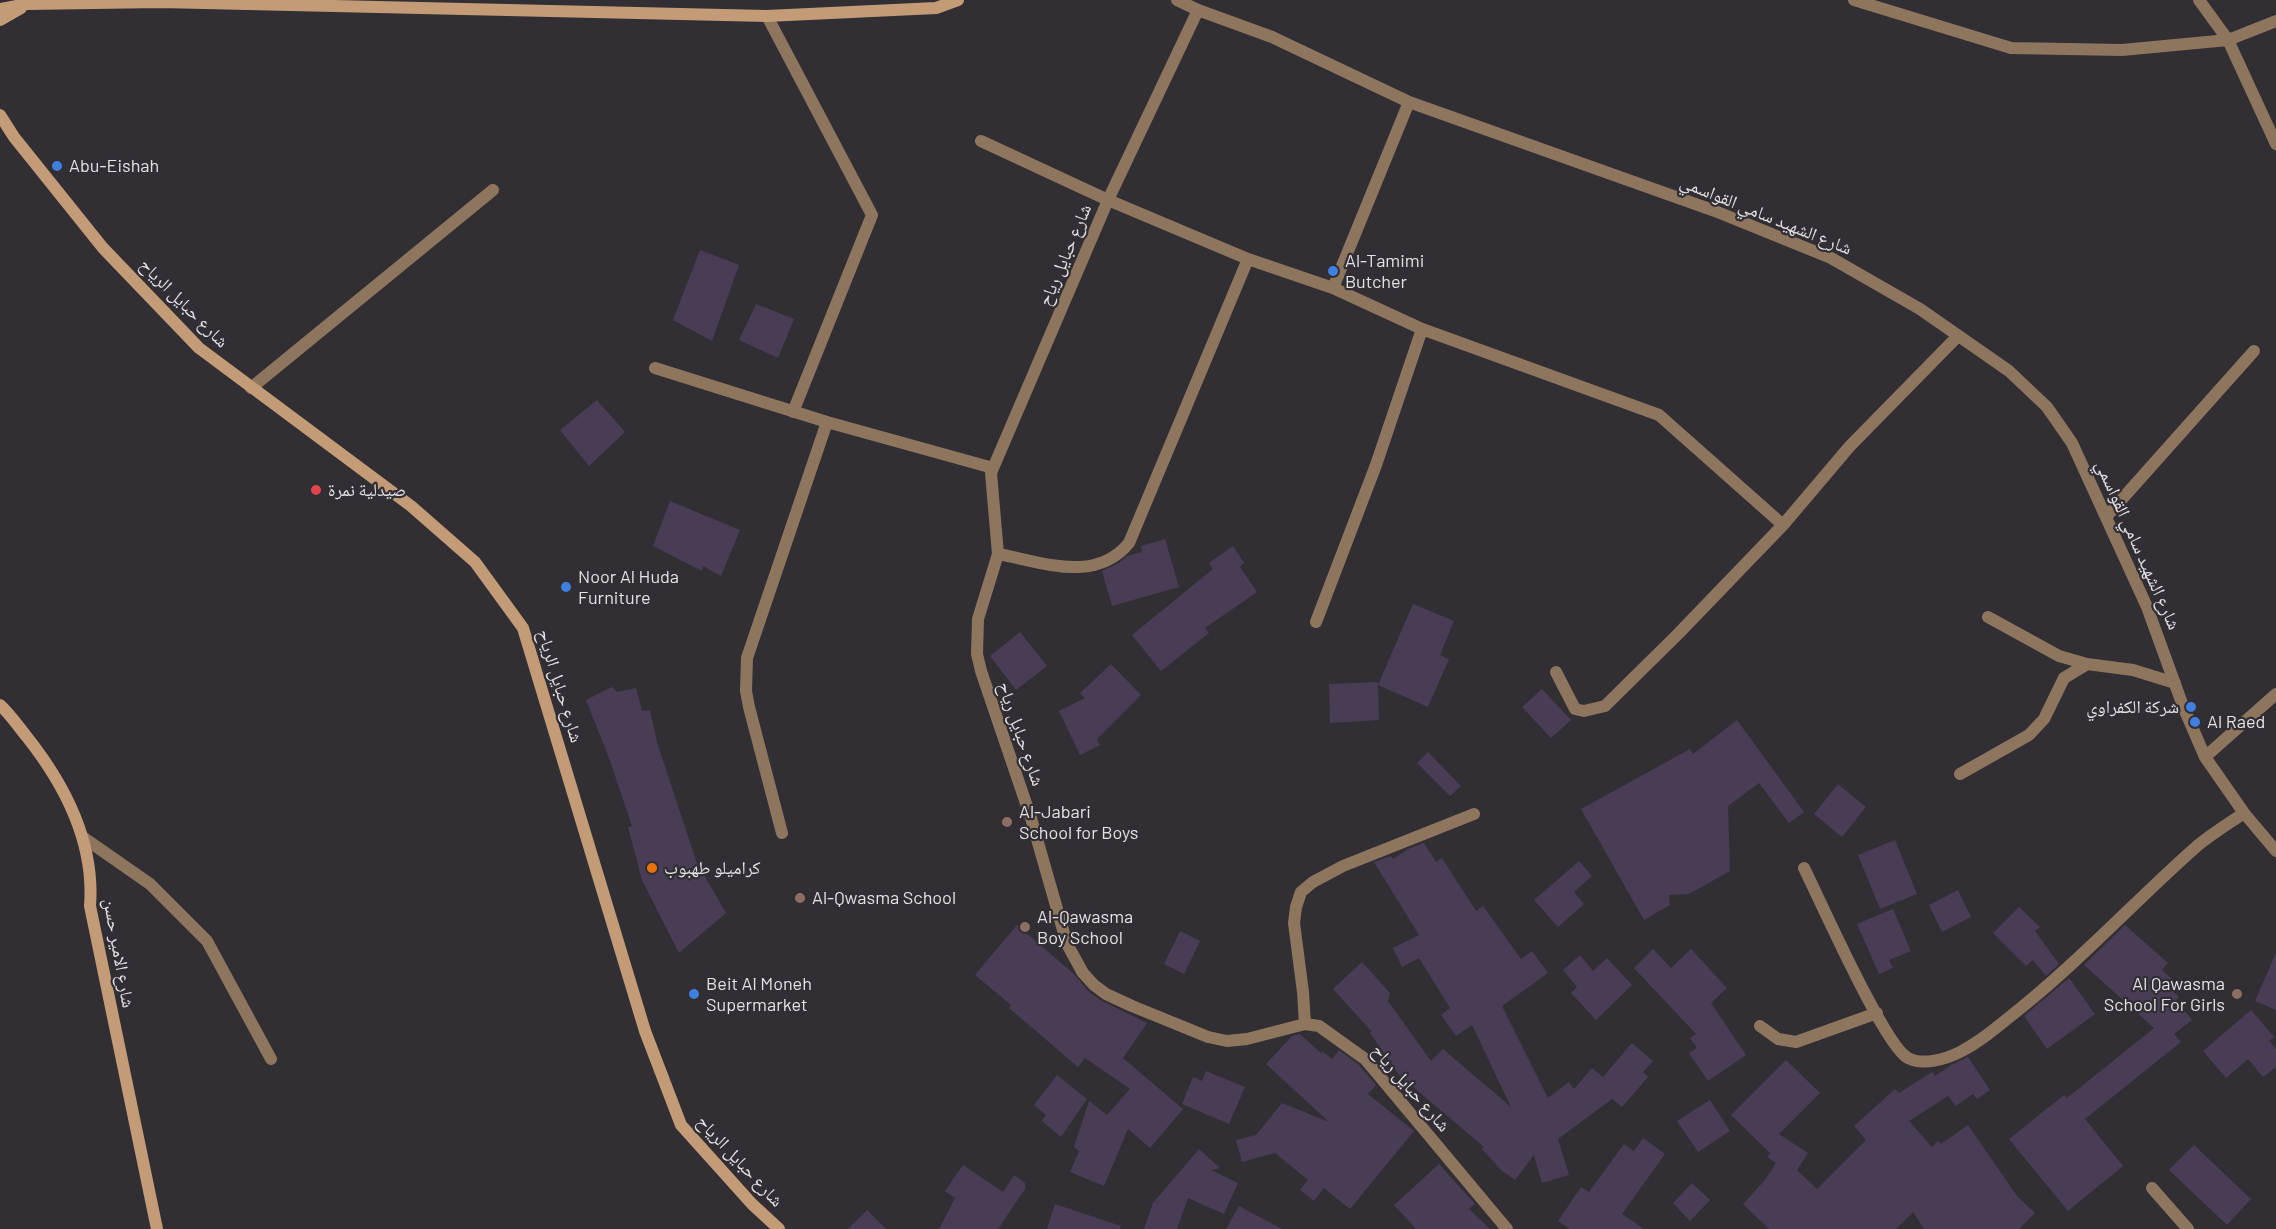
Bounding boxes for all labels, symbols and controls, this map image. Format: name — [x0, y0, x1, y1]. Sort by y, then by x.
place label: Abu-Eishah — [69, 155, 159, 177]
marker: Abu-Eishah — [50, 159, 64, 173]
street label: شارع الشهيد سامي القواسمي — [1677, 171, 1855, 259]
street label: شارع حبايل رياح — [1034, 201, 1096, 309]
place label: Al-Tamimi Butcher — [1345, 250, 1424, 292]
street label: شارع حبايل الرياح — [135, 254, 233, 352]
marker: Al-Tamimi Butcher — [1326, 264, 1340, 278]
street label: شارع الشهيد سامي القواسمي — [2091, 457, 2185, 633]
place label: صيدلية نمرة — [328, 479, 406, 501]
marker: صيدلية نمرة — [309, 483, 323, 497]
place label: Noor Al Huda Furniture — [578, 566, 679, 608]
marker: Noor Al Huda Furniture — [559, 580, 573, 594]
street label: شارع حبايل الرياح — [533, 627, 587, 745]
street label: شارع حبايل رياح — [993, 679, 1049, 789]
place label: شركة الكفراوي — [2086, 696, 2179, 718]
marker: شركة الكفراوي — [2184, 700, 2198, 714]
place label: Al Raed — [2207, 711, 2265, 733]
marker: Al Raed — [2188, 715, 2202, 729]
place label: Al-Jabari School for Boys — [1019, 801, 1138, 844]
marker: Al-Jabari School for Boys — [1000, 815, 1014, 829]
place label: كراميلو طهبوب — [664, 857, 760, 879]
marker: كراميلو طهبوب — [645, 861, 659, 875]
place label: Al-Qwasma School — [812, 887, 956, 909]
marker: Al-Qwasma School — [793, 891, 807, 905]
street label: شارع الامير حسن — [99, 897, 139, 1009]
place label: Al-Qawasma Boy School — [1037, 906, 1133, 948]
marker: Al-Qawasma Boy School — [1018, 920, 1032, 934]
place label: Beit Al Moneh Supermarket — [706, 973, 812, 1016]
place label: Al Qawasma School For Girls — [2104, 973, 2225, 1016]
marker: Beit Al Moneh Supermarket — [687, 987, 701, 1001]
marker: Al Qawasma School For Girls — [2230, 987, 2244, 1001]
street label: شارع حبايل رياح — [1367, 1040, 1455, 1136]
street label: شارع حبايل الرياح — [692, 1111, 788, 1211]

